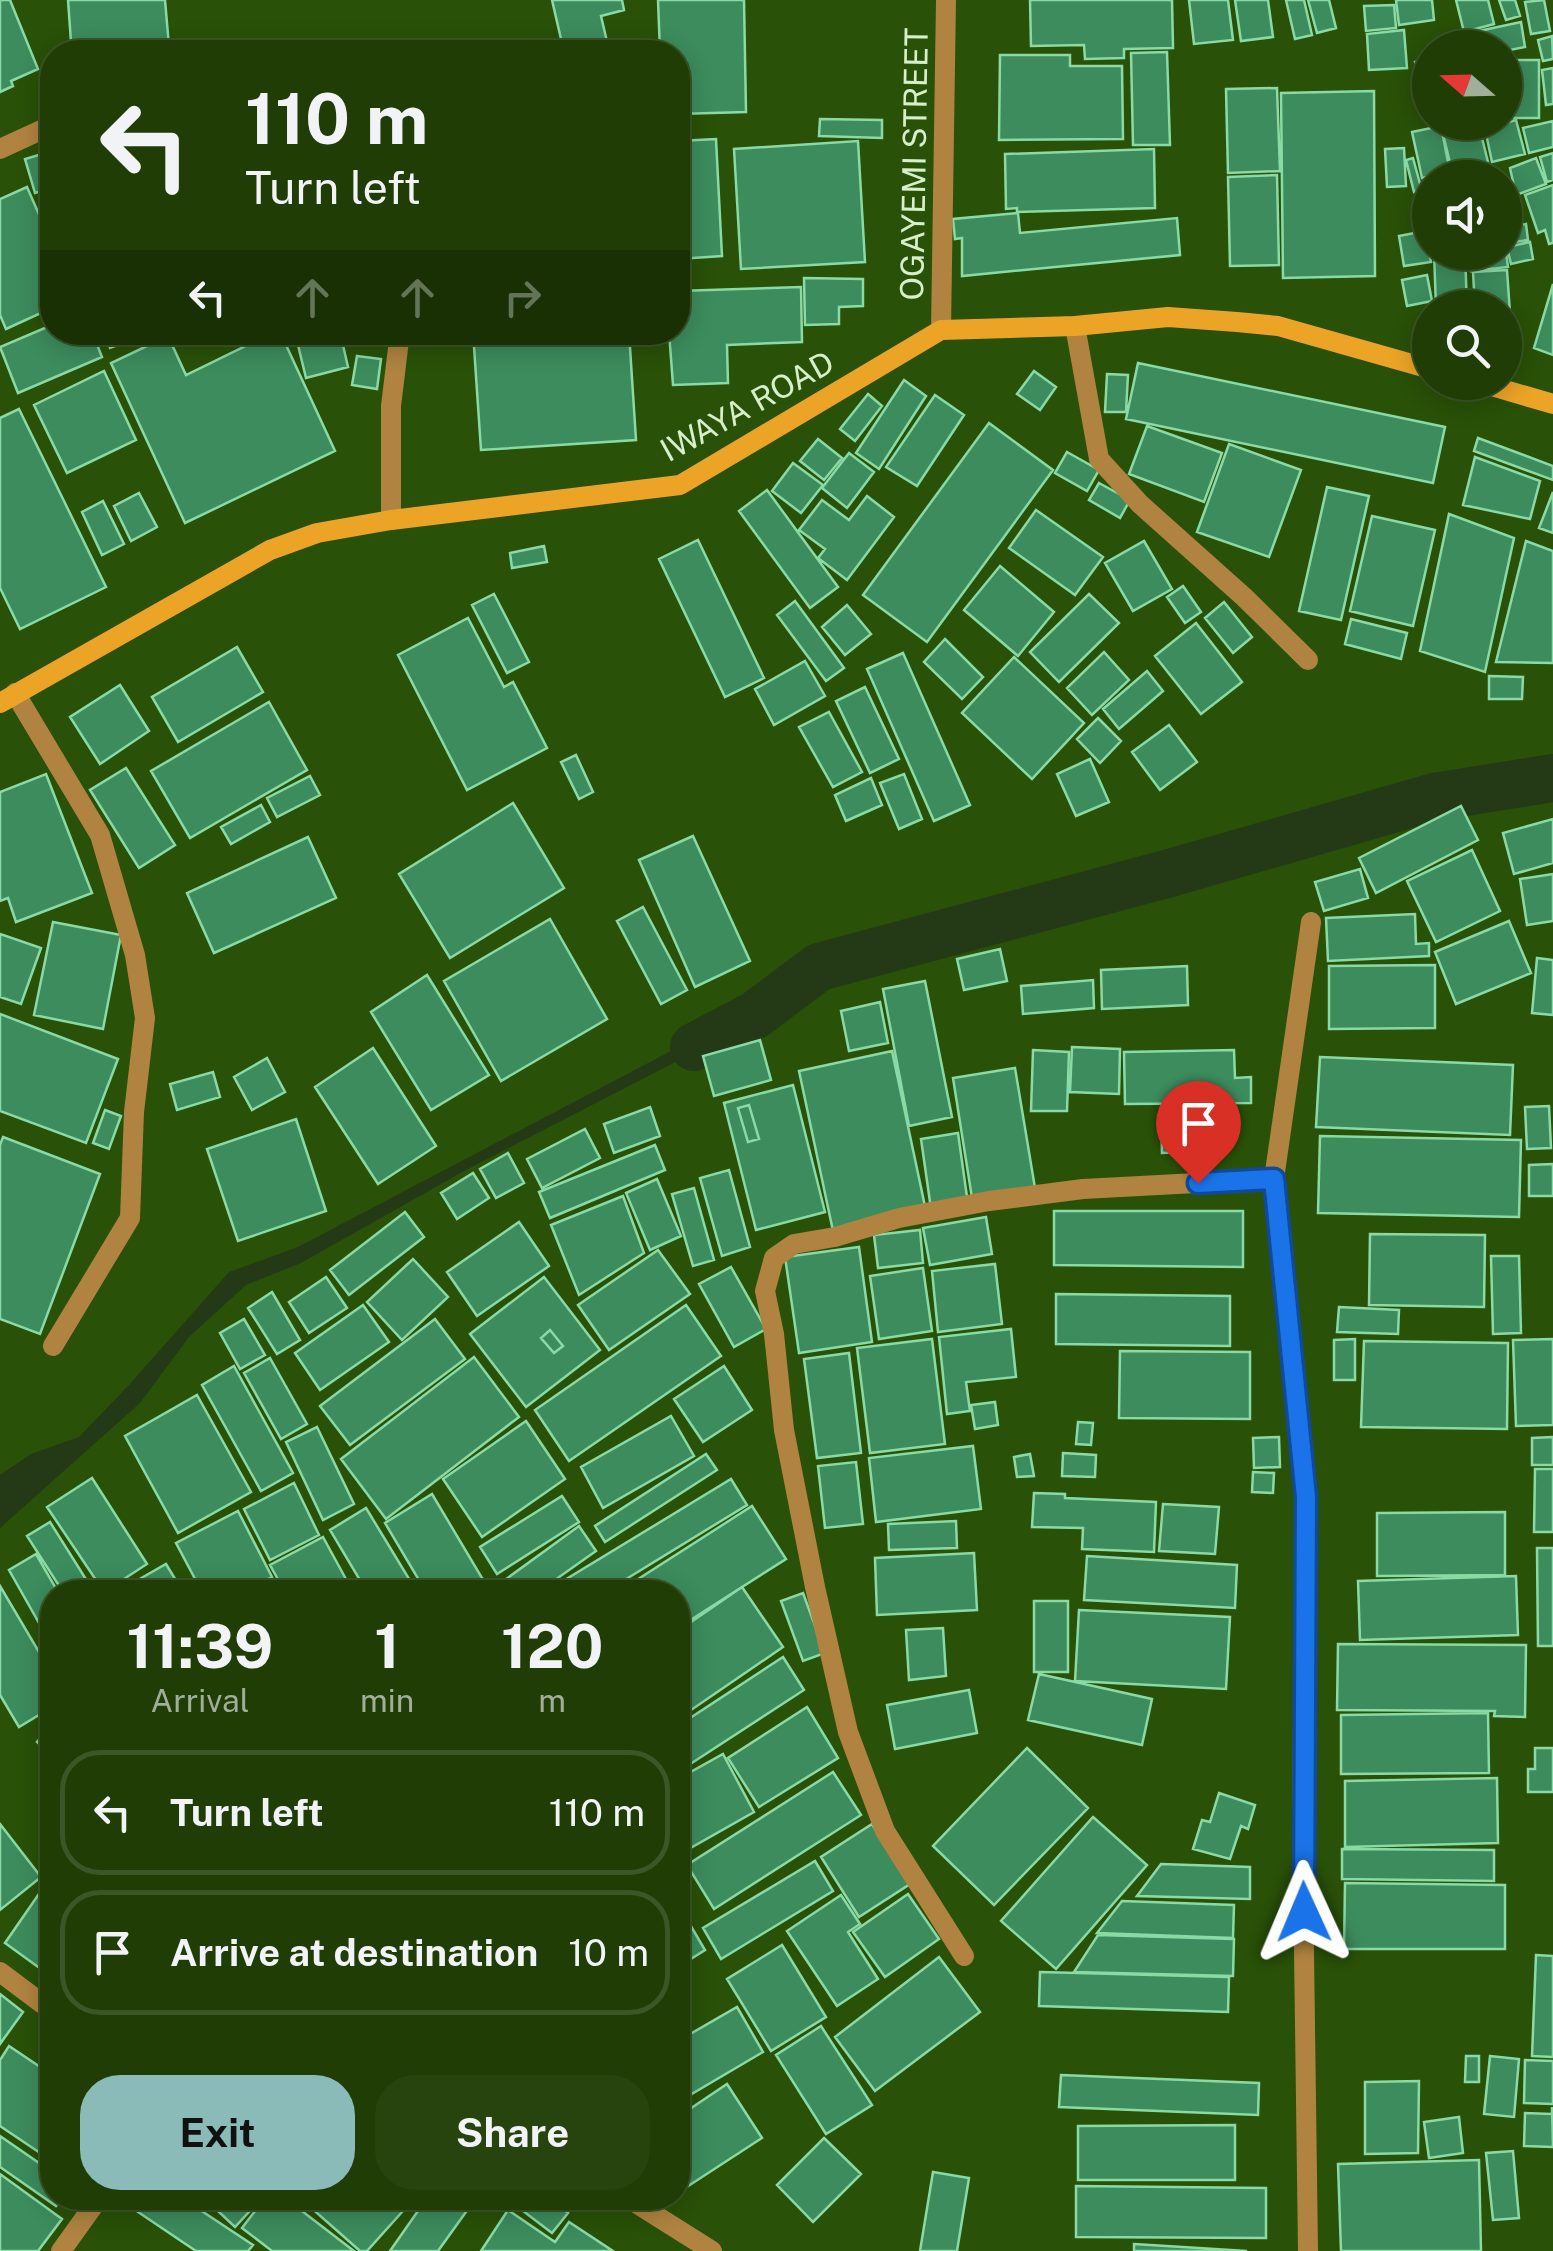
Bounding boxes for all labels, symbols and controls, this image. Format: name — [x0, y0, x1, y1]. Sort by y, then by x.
street label: OGAYEMI STREET — [893, 27, 935, 301]
north arrow — [1412, 30, 1522, 140]
map controls — [1412, 30, 1522, 400]
text: 110 m — [245, 77, 429, 160]
icon: left — [80, 80, 210, 210]
button: sound — [1412, 160, 1522, 270]
text: Turn left — [245, 161, 421, 214]
icon: left — [180, 270, 235, 325]
icon: ahead — [285, 270, 340, 325]
icon: ahead — [390, 270, 445, 325]
icon: right — [495, 270, 550, 325]
button: search — [1412, 290, 1522, 400]
street label: IWAYA ROAD — [654, 343, 840, 469]
pin — [1156, 1081, 1241, 1184]
icon: arrive — [1171, 1096, 1226, 1151]
text: 11:39 — [127, 1611, 273, 1682]
text: 1 — [374, 1611, 400, 1682]
text: 120 — [501, 1611, 603, 1682]
text: Arrival — [151, 1682, 249, 1719]
text: min — [360, 1682, 414, 1719]
text: m — [538, 1682, 566, 1719]
icon: left — [85, 1785, 140, 1840]
text: Turn left — [170, 1790, 324, 1835]
text: 110 m — [549, 1790, 645, 1835]
position arrow — [1252, 1860, 1356, 1964]
icon: arrive — [85, 1925, 140, 1980]
text: Arrive at destination — [170, 1930, 538, 1975]
text: 10 m — [568, 1930, 649, 1975]
button: Exit — [80, 2075, 355, 2190]
button: Share — [375, 2075, 650, 2190]

